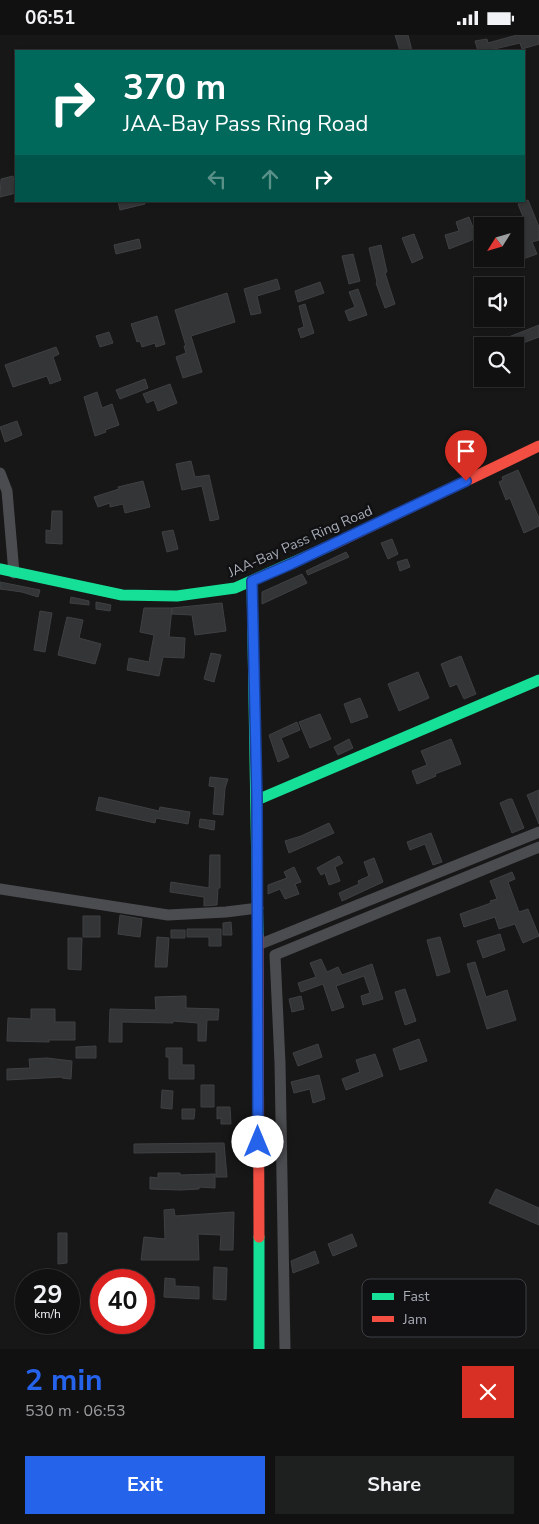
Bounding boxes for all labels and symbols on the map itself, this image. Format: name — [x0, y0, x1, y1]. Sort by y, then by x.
north arrow — [474, 217, 524, 267]
pin — [445, 430, 487, 481]
street label: JAA-Bay Pass Ring Road — [224, 501, 375, 582]
position arrow — [231, 1115, 283, 1167]
speed limit sign: 40 — [90, 1269, 155, 1334]
legend — [362, 1279, 526, 1337]
text: Fast — [403, 1287, 429, 1306]
text: Jam — [402, 1310, 427, 1329]

